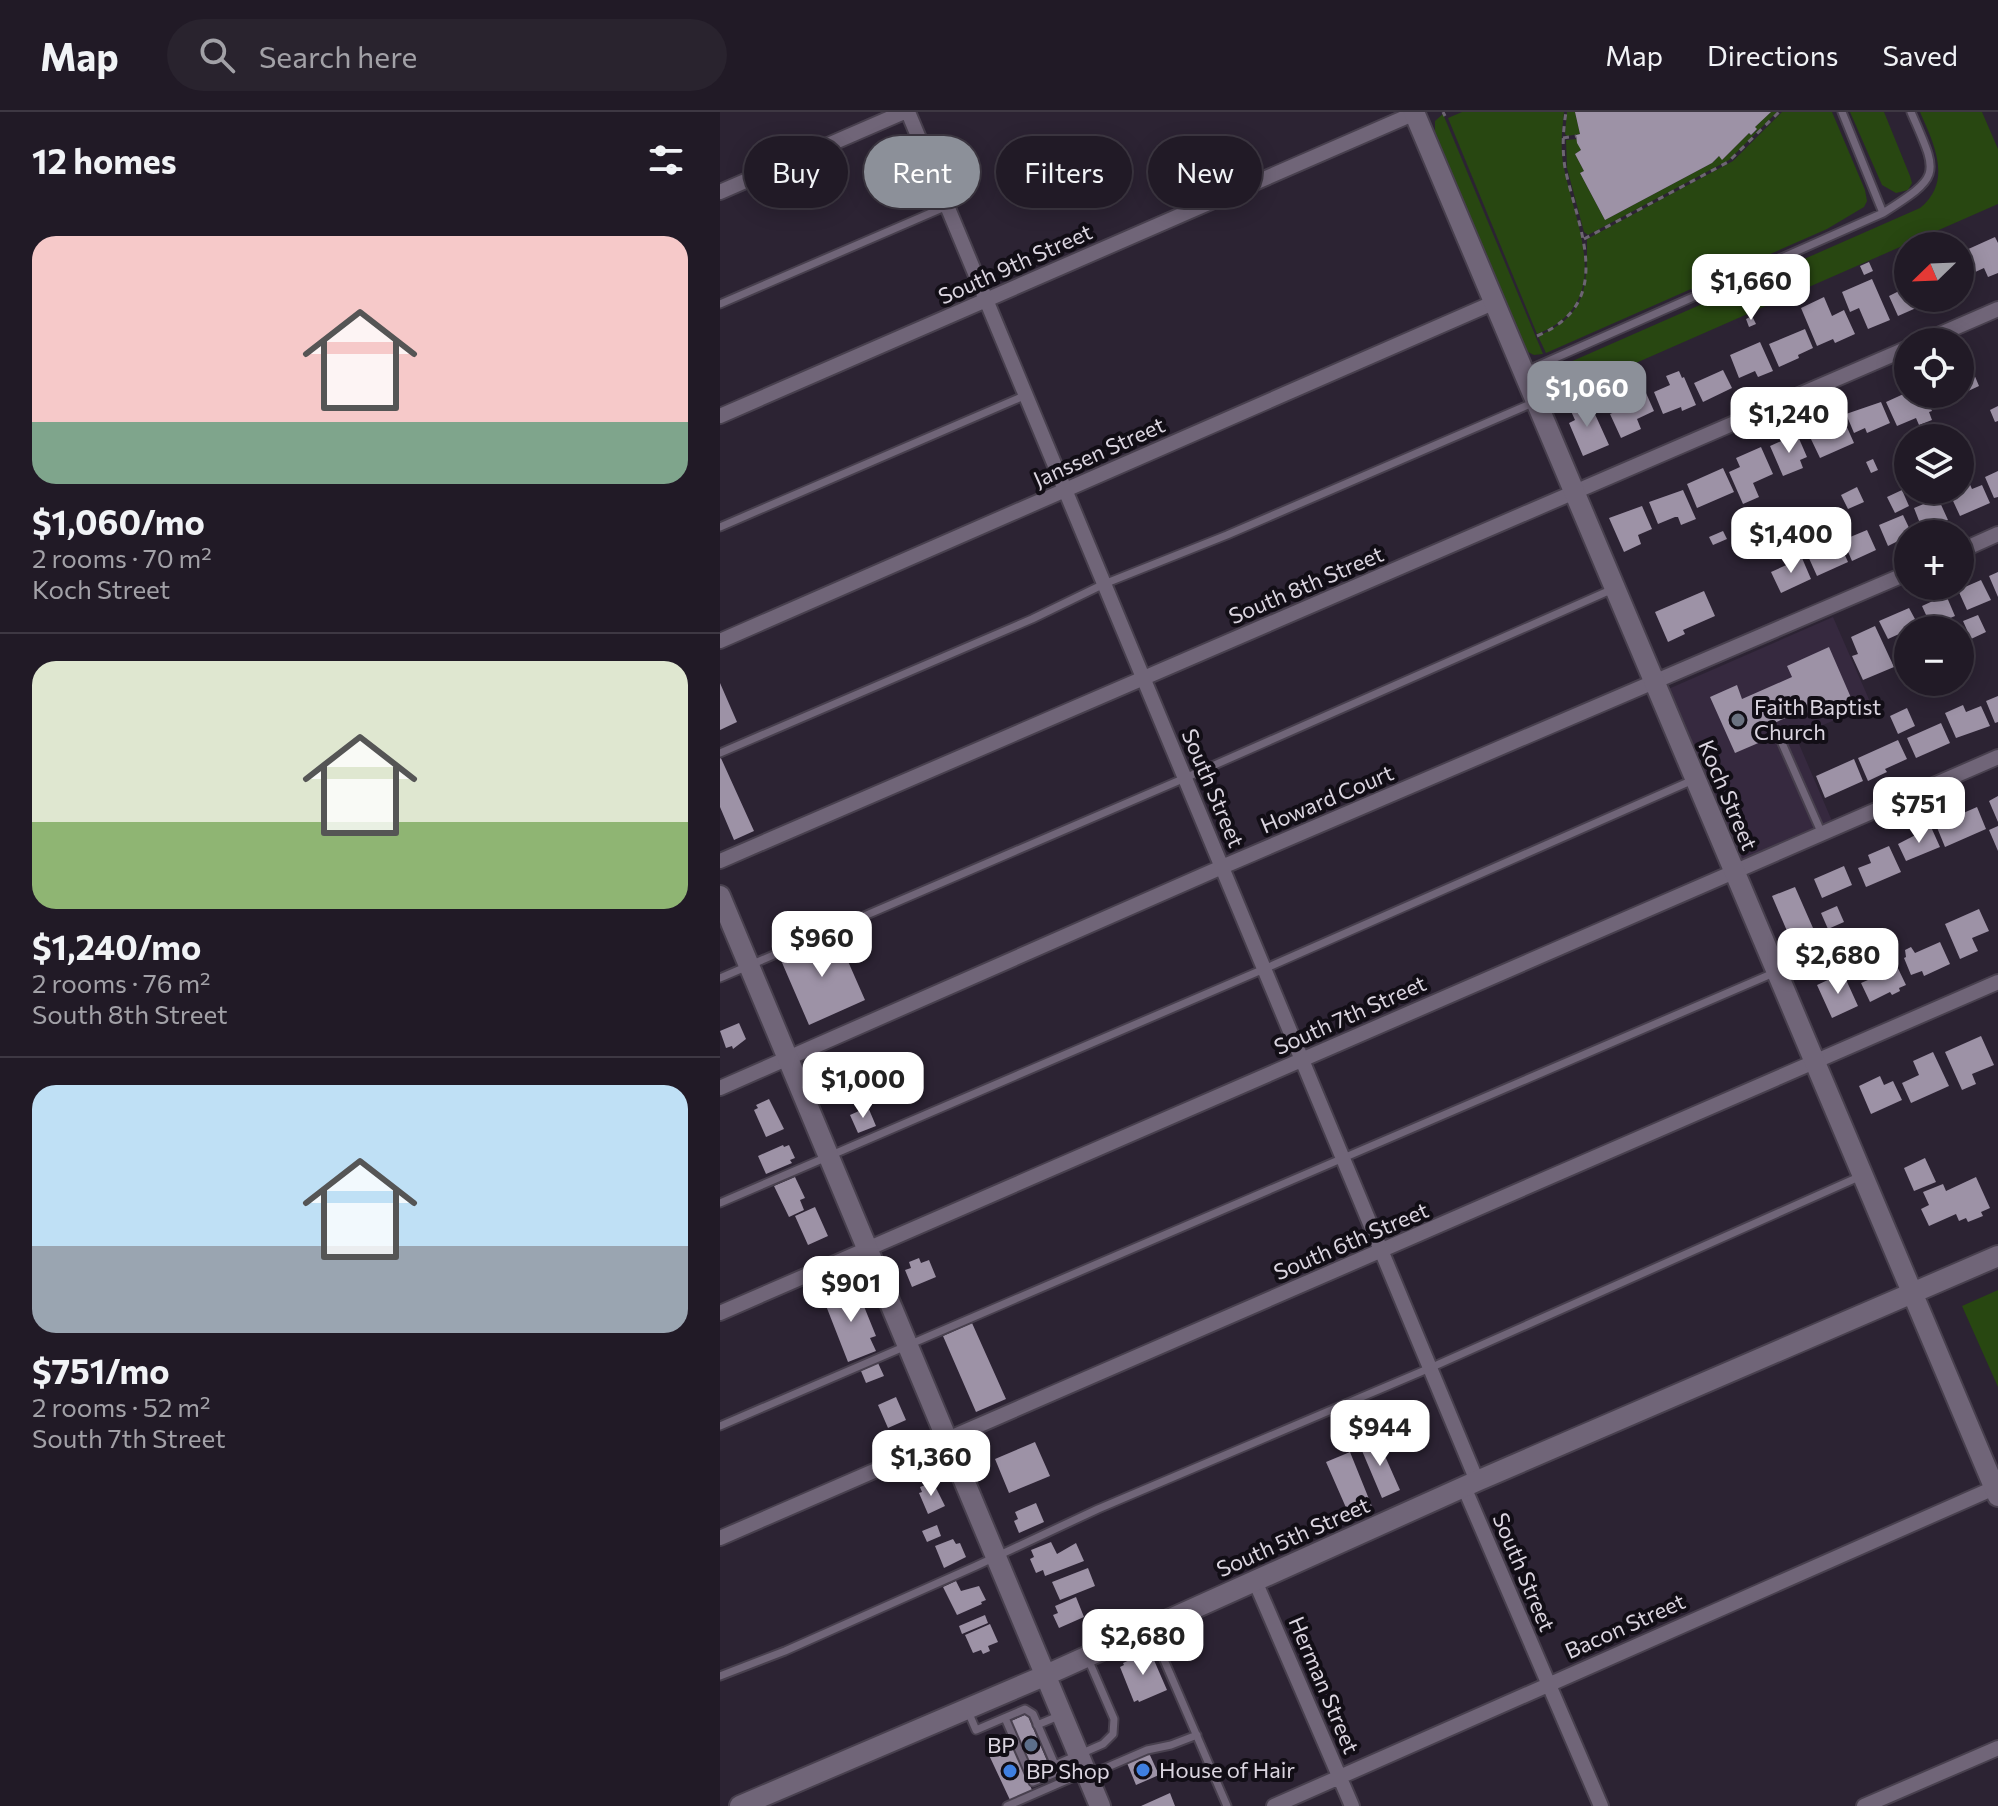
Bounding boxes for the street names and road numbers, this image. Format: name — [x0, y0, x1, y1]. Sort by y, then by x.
street label: South 9th Street — [934, 218, 1096, 310]
street label: Janssen Street — [1029, 411, 1169, 493]
street label: South 8th Street — [1224, 540, 1387, 629]
street label: South Street — [1176, 724, 1251, 851]
street label: Koch Street — [1693, 736, 1764, 854]
street label: Howard Court — [1256, 758, 1397, 839]
street label: South 7th Street — [1269, 969, 1430, 1060]
street label: South 6th Street — [1269, 1196, 1432, 1285]
street label: South 5th Street — [1212, 1491, 1374, 1582]
street label: South Street — [1487, 1508, 1562, 1635]
street label: Bacon Street — [1561, 1587, 1689, 1664]
street label: Herman Street — [1283, 1612, 1366, 1758]

